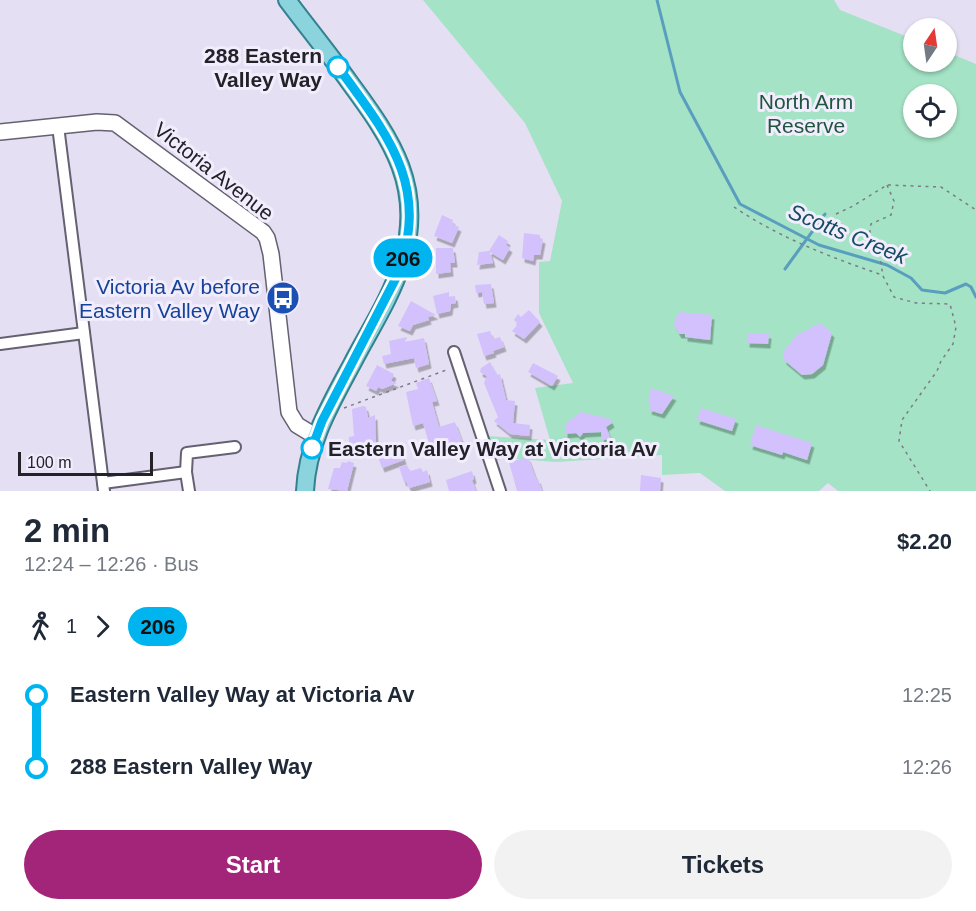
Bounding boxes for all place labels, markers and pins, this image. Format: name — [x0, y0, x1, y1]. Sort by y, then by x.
place label: 288 Eastern Valley Way — [204, 44, 322, 91]
marker: 288 Eastern Valley Way — [327, 56, 349, 78]
place label: Victoria Av before Eastern Valley Way — [79, 275, 260, 322]
bus stop icon: Victoria Av before Eastern Valley Way — [265, 280, 301, 316]
marker: Eastern Valley Way at Victoria Av — [301, 437, 323, 459]
place label: Eastern Valley Way at Victoria Av — [328, 437, 657, 460]

